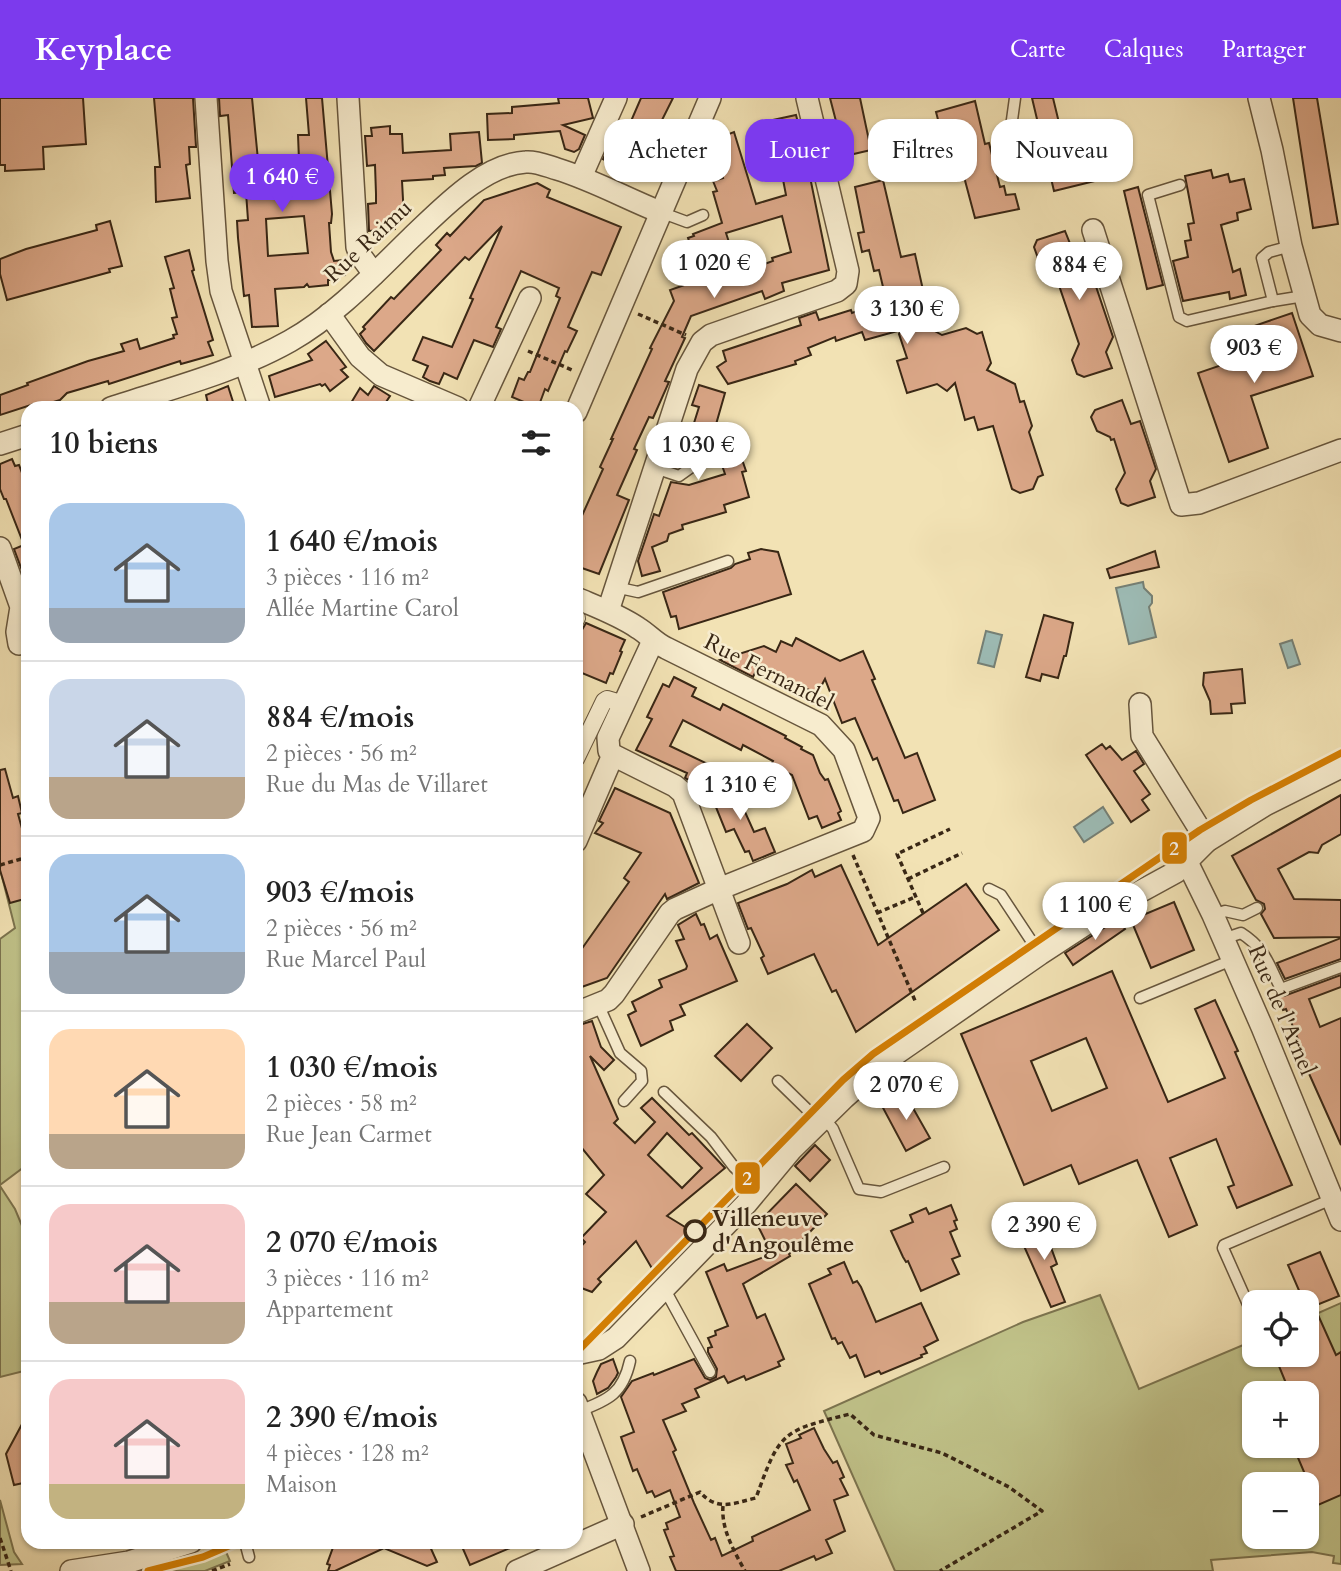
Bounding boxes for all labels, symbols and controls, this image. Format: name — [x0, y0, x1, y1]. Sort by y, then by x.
text: Keyplace — [35, 27, 172, 72]
text: Carte — [1010, 33, 1066, 66]
text: Calques — [1104, 33, 1184, 66]
text: Partager — [1222, 33, 1306, 66]
chip: Acheter — [604, 119, 731, 182]
chip: Louer — [745, 119, 854, 182]
chip: Filtres — [868, 119, 977, 182]
chip: Nouveau — [991, 119, 1133, 182]
pin: 1 640 € — [217, 155, 347, 214]
text: 1 640 € — [245, 161, 319, 192]
street label: Rue Raimu — [317, 192, 419, 290]
pin: 1 020 € — [649, 240, 779, 300]
pin: 884 € — [1030, 242, 1128, 302]
text: 1 020 € — [677, 247, 751, 278]
text: 884 € — [1051, 249, 1107, 280]
pin: 3 130 € — [842, 286, 972, 346]
text: 3 130 € — [870, 293, 944, 324]
pin: 903 € — [1205, 326, 1303, 385]
text: 903 € — [1226, 332, 1282, 363]
pin: 1 030 € — [633, 422, 763, 482]
text: 10 biens — [49, 423, 158, 464]
icon: filters — [517, 424, 555, 462]
text: 1 030 € — [661, 429, 735, 460]
text: 1 640 €/mois — [266, 521, 438, 562]
icon: home — [105, 531, 189, 615]
text: 3 pièces · 116 m² — [266, 562, 429, 593]
text: Allée Martine Carol — [266, 593, 459, 624]
street label: Rue Fernandel — [699, 626, 839, 718]
text: 884 €/mois — [266, 697, 414, 738]
icon: home — [105, 707, 189, 791]
text: 2 pièces · 56 m² — [266, 738, 417, 769]
pin: 1 310 € — [675, 762, 805, 822]
text: Rue du Mas de Villaret — [266, 769, 488, 800]
text: 1 310 € — [703, 769, 777, 800]
line badge: 2 — [1161, 831, 1188, 865]
text: 2 — [1169, 836, 1179, 862]
text: 903 €/mois — [266, 872, 414, 913]
icon: home — [105, 882, 189, 966]
pin: 1 100 € — [1030, 882, 1160, 942]
text: 1 100 € — [1058, 889, 1132, 920]
text: 2 pièces · 56 m² — [266, 913, 417, 944]
street label: Rue de l'Arnel — [1241, 940, 1324, 1080]
text: Rue Marcel Paul — [266, 944, 426, 975]
text: 1 030 €/mois — [266, 1047, 438, 1088]
icon: home — [105, 1057, 189, 1141]
pin: 2 070 € — [841, 1062, 971, 1122]
text: 2 070 € — [869, 1069, 943, 1100]
text: 2 pièces · 58 m² — [266, 1088, 417, 1119]
text: Rue Jean Carmet — [266, 1119, 432, 1150]
line badge: 2 — [734, 1161, 761, 1195]
text: 2 — [742, 1166, 752, 1192]
pin: 2 390 € — [979, 1202, 1109, 1262]
place label: Villeneuve d'Angoulême — [712, 1203, 854, 1260]
text: 2 390 € — [1007, 1209, 1081, 1240]
marker: Villeneuve d'Angoulême — [684, 1220, 706, 1242]
text: 2 070 €/mois — [266, 1222, 438, 1263]
icon: home — [105, 1232, 189, 1316]
text: 3 pièces · 116 m² — [266, 1263, 429, 1294]
map controls — [1242, 1290, 1319, 1549]
button: locate — [1242, 1290, 1319, 1367]
text: Appartement — [266, 1294, 393, 1325]
button: + — [1242, 1381, 1319, 1458]
text: 2 390 €/mois — [266, 1397, 438, 1438]
icon: home — [105, 1407, 189, 1491]
text: 4 pièces · 128 m² — [266, 1438, 429, 1469]
text: Maison — [266, 1469, 337, 1500]
button: − — [1242, 1472, 1319, 1549]

